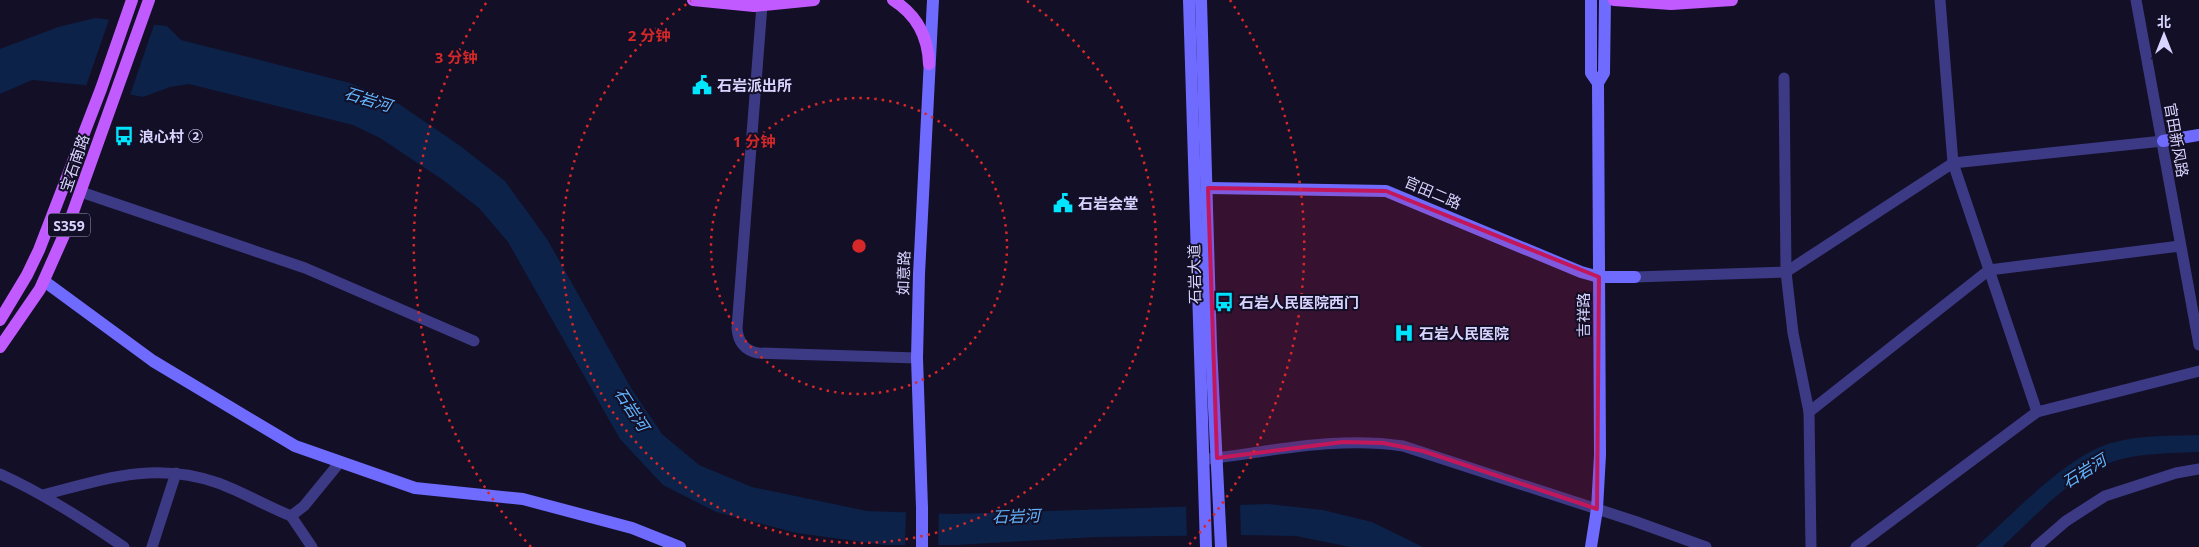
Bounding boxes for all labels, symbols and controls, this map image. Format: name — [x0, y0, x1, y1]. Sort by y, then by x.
north arrow — [2139, 10, 2189, 60]
text: 北 — [2157, 12, 2171, 31]
text: 2 分钟 — [628, 25, 670, 45]
text: 3 分钟 — [435, 47, 477, 67]
public building icon: 石岩派出所 — [691, 74, 713, 96]
place label: 石岩派出所 — [717, 75, 792, 95]
water label: 石岩河 — [342, 81, 397, 117]
street label: 官田新风路 — [2161, 101, 2193, 179]
bus stop icon: 浪心村 ② — [113, 125, 135, 147]
place label: 浪心村 ② — [139, 126, 203, 146]
street label: 宝石南路 — [55, 131, 93, 195]
text: 1 分钟 — [733, 131, 775, 151]
street label: 官田二路 — [1401, 171, 1465, 213]
public building icon: 石岩会堂 — [1052, 192, 1074, 214]
place label: 石岩会堂 — [1078, 193, 1138, 213]
road number: S359 — [48, 214, 90, 236]
centre of rings — [850, 237, 868, 255]
street label: 石岩大道 — [1183, 244, 1205, 304]
street label: 如意路 — [892, 250, 914, 296]
bus stop icon: 石岩人民医院西门 — [1213, 291, 1235, 313]
place label: 石岩人民医院西门 — [1239, 292, 1359, 312]
street label: 吉祥路 — [1573, 292, 1593, 338]
hospital icon: 石岩人民医院 — [1393, 322, 1415, 344]
place label: 石岩人民医院 — [1419, 323, 1509, 343]
water label: 石岩河 — [610, 383, 656, 438]
water label: 石岩河 — [2058, 447, 2113, 493]
water label: 石岩河 — [992, 504, 1043, 528]

